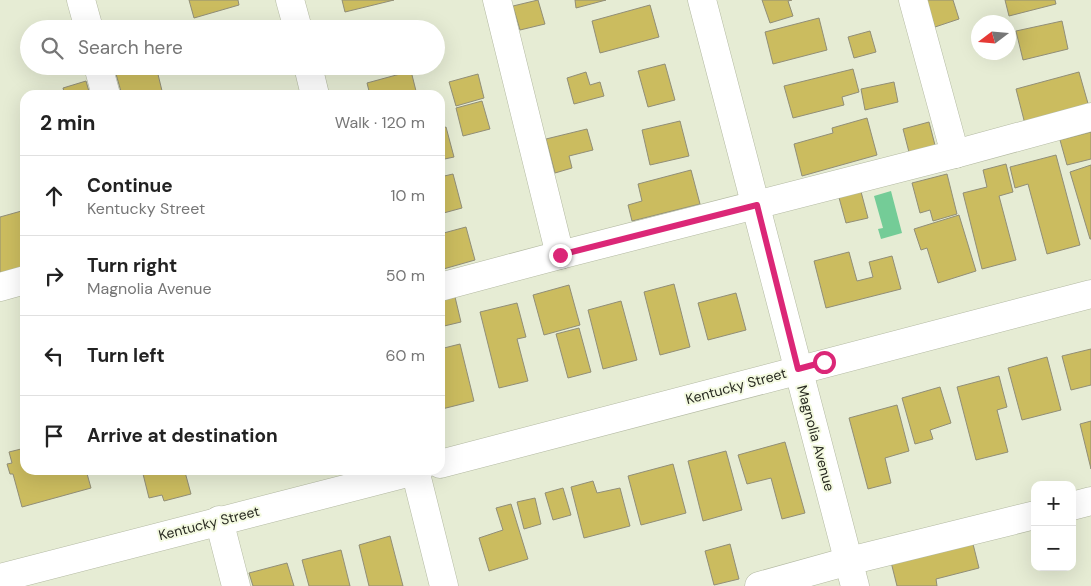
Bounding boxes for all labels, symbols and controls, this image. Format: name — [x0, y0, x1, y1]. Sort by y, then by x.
north arrow — [971, 15, 1016, 60]
search box — [20, 20, 445, 75]
icon: search — [38, 34, 66, 62]
text: Search here — [78, 35, 183, 60]
text: 2 min — [40, 109, 96, 137]
text: Walk · 120 m — [335, 112, 425, 133]
text: Continue — [87, 173, 173, 198]
icon: ahead — [40, 182, 68, 210]
text: 10 m — [391, 185, 425, 206]
text: Kentucky Street — [87, 198, 205, 219]
route end — [549, 244, 572, 267]
text: Turn right — [87, 253, 177, 278]
icon: right — [40, 262, 68, 290]
text: 50 m — [386, 265, 425, 286]
text: Magnolia Avenue — [87, 278, 212, 299]
icon: left — [40, 342, 68, 370]
text: Turn left — [87, 343, 165, 368]
text: 60 m — [385, 345, 425, 366]
route start — [813, 351, 836, 374]
street label: Kentucky Street — [684, 364, 788, 408]
street label: Magnolia Avenue — [793, 383, 839, 493]
icon: arrive — [40, 422, 68, 450]
text: Arrive at destination — [87, 423, 278, 448]
map controls — [1031, 481, 1076, 571]
button: + — [1031, 481, 1076, 526]
street label: Kentucky Street — [157, 502, 261, 544]
button: − — [1031, 526, 1076, 571]

